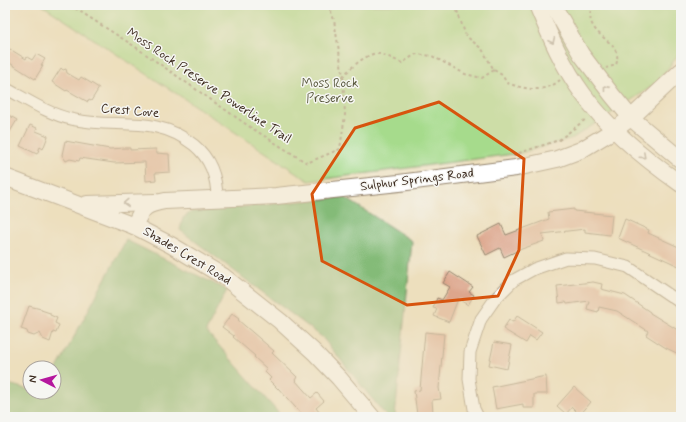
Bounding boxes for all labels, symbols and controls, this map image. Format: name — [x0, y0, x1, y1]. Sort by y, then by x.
street label: Moss Rock Preserve Powerline Trail — [123, 24, 295, 148]
one-way arrow — [547, 37, 555, 44]
park label: Moss Rock Preserve — [302, 75, 359, 107]
one-way arrow — [604, 85, 611, 92]
street label: Crest Cove — [100, 100, 160, 122]
one-way arrow — [638, 151, 646, 159]
street label: Sulphur Springs Road — [359, 165, 475, 195]
one-way arrow — [123, 198, 129, 207]
street label: Shades Crest Road — [140, 223, 234, 289]
north arrow — [22, 360, 62, 400]
text: N — [26, 375, 40, 383]

